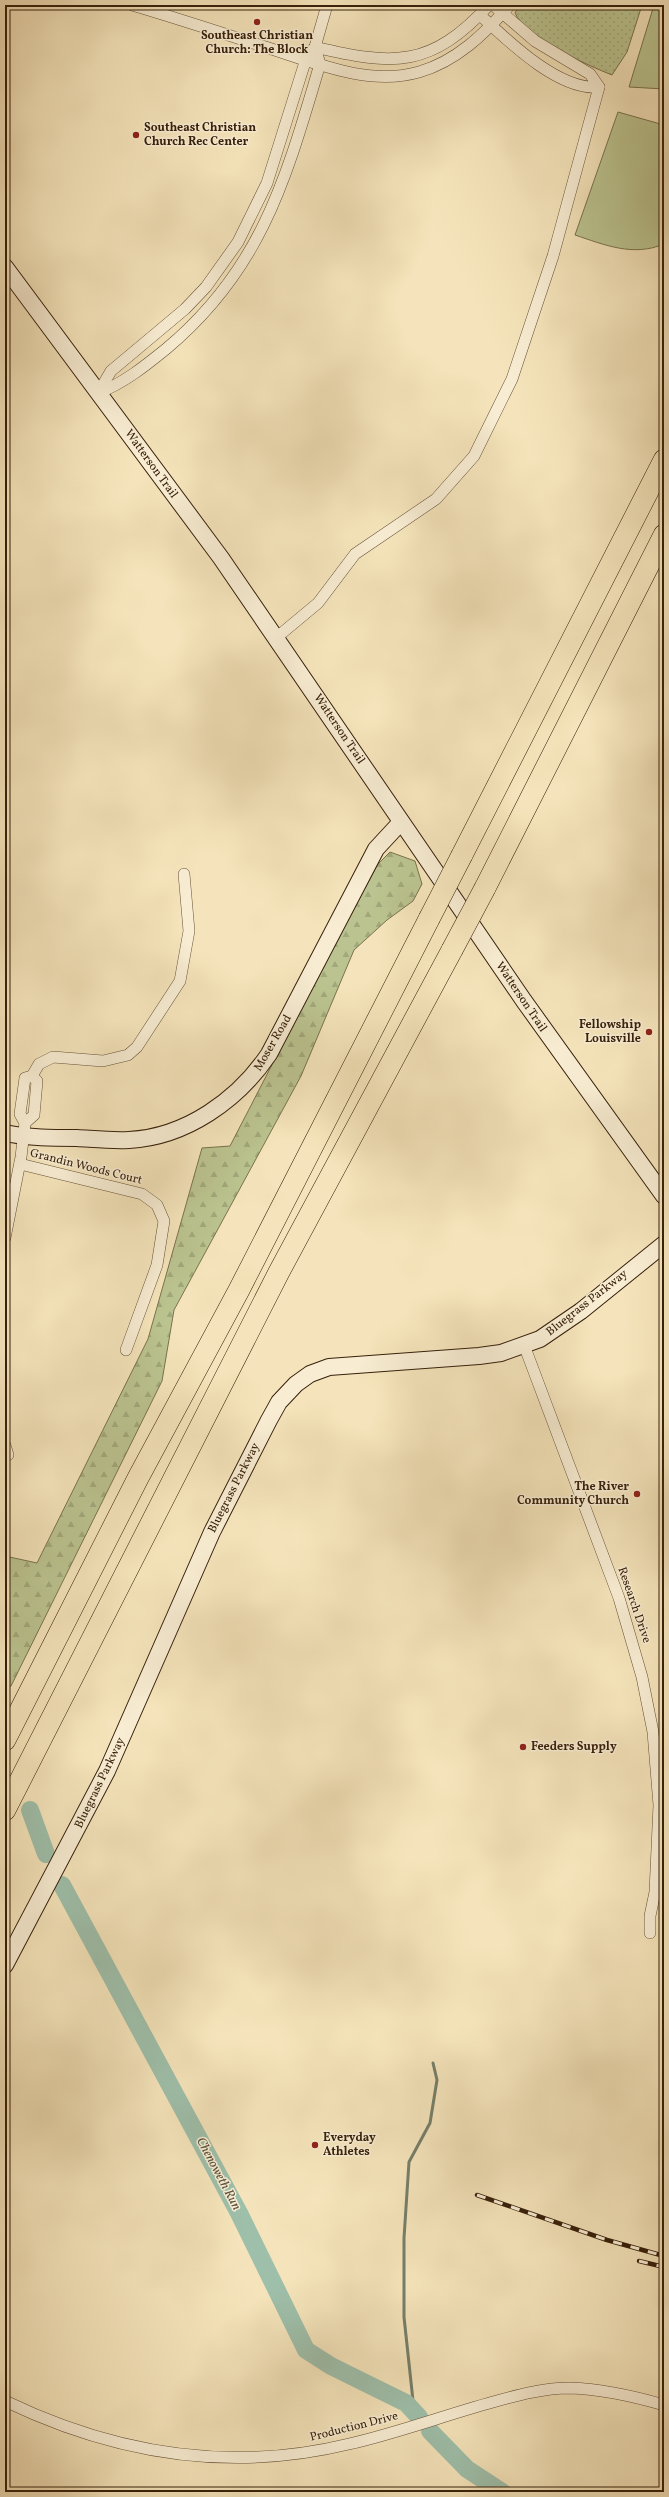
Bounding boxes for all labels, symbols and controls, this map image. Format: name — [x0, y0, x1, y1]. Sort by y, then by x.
marker: Southeast Christian Church: The Block — [252, 17, 262, 27]
place label: Southeast Christian Church: The Block — [201, 28, 313, 58]
place label: Southeast Christian Church Rec Center — [144, 120, 256, 150]
marker: Southeast Christian Church Rec Center — [131, 130, 141, 140]
street label: Watterson Trail — [121, 426, 182, 502]
street label: Watterson Trail — [310, 691, 369, 768]
street label: Watterson Trail — [492, 959, 551, 1036]
street label: Moser Road — [250, 1012, 296, 1074]
place label: Fellowship Louisville — [579, 1017, 641, 1047]
marker: Fellowship Louisville — [644, 1027, 654, 1037]
street label: Grandin Woods Court — [28, 1145, 144, 1189]
street label: Bluegrass Parkway — [543, 1266, 631, 1340]
street label: Bluegrass Parkway — [204, 1440, 264, 1536]
place label: The River Community Church — [517, 1479, 629, 1509]
marker: The River Community Church — [632, 1489, 642, 1499]
street label: Research Drive — [614, 1565, 655, 1645]
street label: Bluegrass Parkway — [71, 1734, 129, 1831]
place label: Feeders Supply — [531, 1739, 617, 1755]
marker: Feeders Supply — [518, 1742, 528, 1752]
place label: Everyday Athletes — [323, 2130, 376, 2160]
water label: Chenoweth Run — [191, 2134, 245, 2214]
marker: Everyday Athletes — [310, 2140, 320, 2150]
street label: Production Drive — [308, 2408, 400, 2446]

